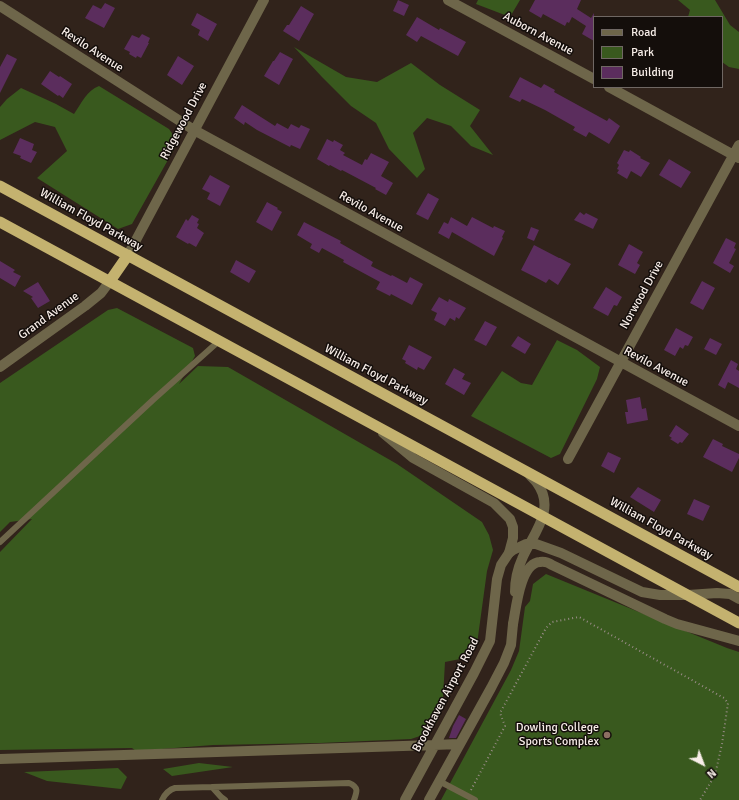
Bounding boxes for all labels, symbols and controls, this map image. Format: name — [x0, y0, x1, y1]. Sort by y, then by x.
street label: Auborn Avenue — [500, 9, 576, 59]
legend — [593, 16, 723, 88]
street label: Revilo Avenue — [58, 25, 126, 75]
text: Road — [631, 25, 657, 40]
text: Park — [631, 45, 654, 60]
text: Building — [631, 65, 674, 80]
street label: Ridgewood Drive — [157, 80, 211, 162]
street label: William Floyd Parkway — [37, 186, 145, 254]
street label: Revilo Avenue — [336, 188, 406, 236]
street label: Norwood Drive — [617, 258, 667, 332]
street label: Grand Avenue — [16, 289, 82, 343]
street label: William Floyd Parkway — [322, 342, 430, 408]
street label: Revilo Avenue — [621, 344, 691, 390]
street label: William Floyd Parkway — [607, 495, 715, 563]
street label: Brookhaven Airport Road — [410, 635, 482, 755]
place label: Dowling College Sports Complex — [516, 721, 599, 749]
marker: Dowling College Sports Complex — [602, 730, 612, 740]
north arrow — [683, 744, 723, 784]
text: N — [704, 766, 719, 781]

